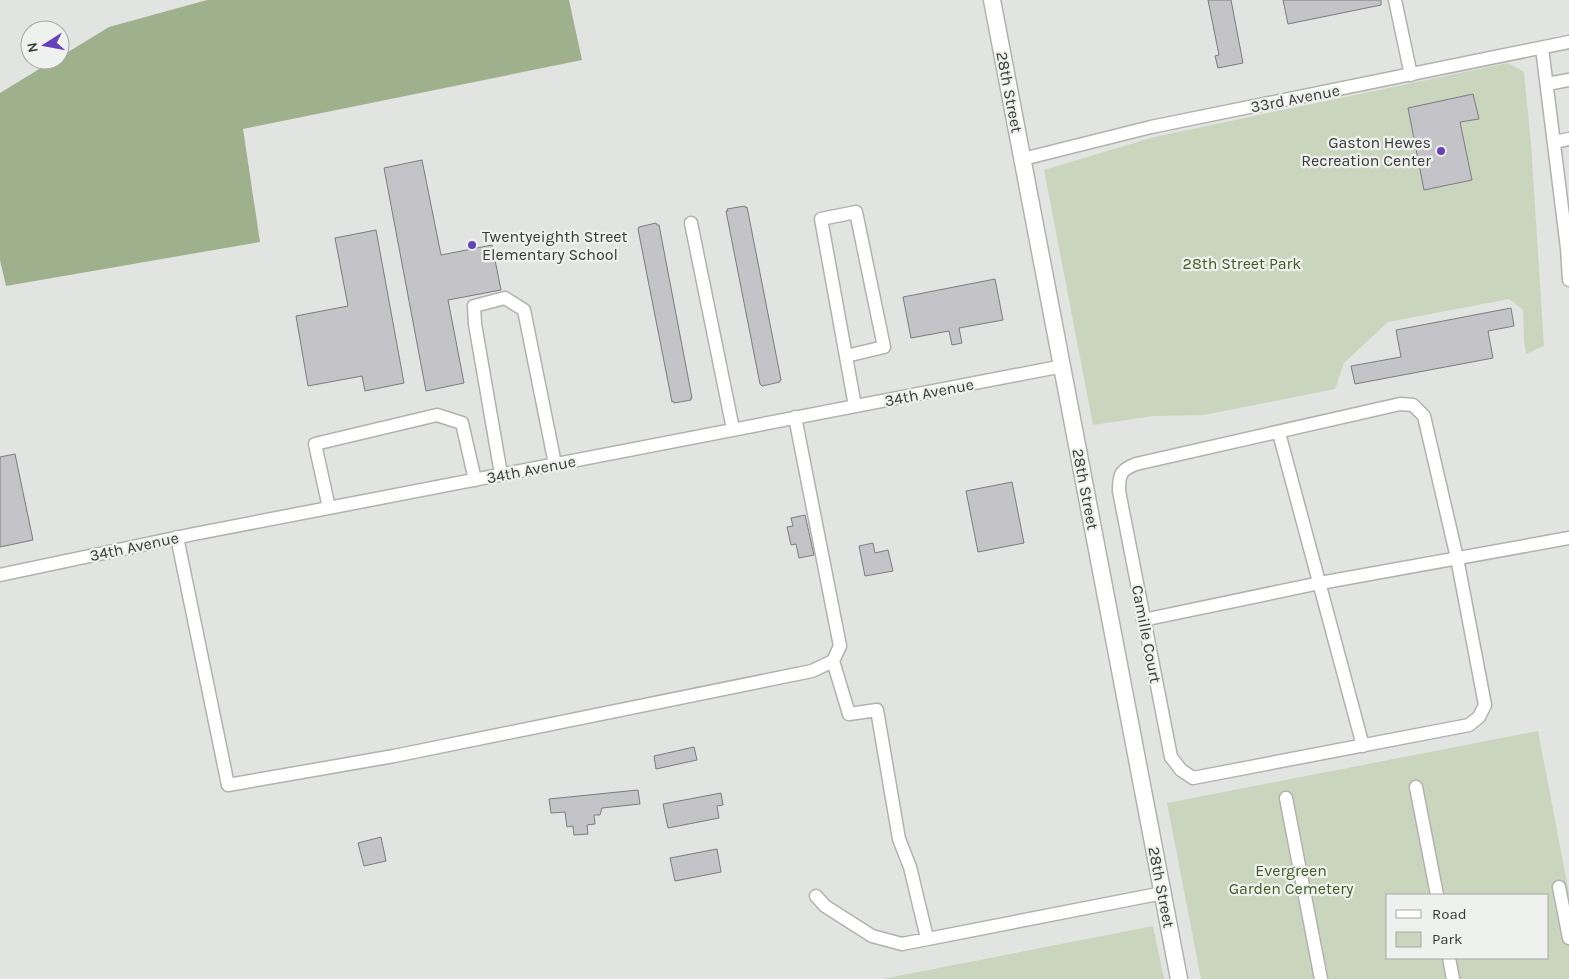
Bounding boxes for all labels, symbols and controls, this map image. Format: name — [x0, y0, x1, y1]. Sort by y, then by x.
north arrow — [20, 20, 70, 70]
text: N — [23, 41, 42, 54]
street label: 28th Street — [992, 50, 1027, 134]
street label: 33rd Avenue — [1249, 81, 1341, 116]
place label: Gaston Hewes Recreation Center — [1301, 133, 1431, 170]
marker: Gaston Hewes Recreation Center — [1435, 145, 1447, 157]
place label: Twentyeighth Street Elementary School — [482, 227, 628, 264]
marker: Twentyeighth Street Elementary School — [466, 239, 478, 251]
park label: 28th Street Park — [1183, 254, 1301, 273]
street label: 34th Avenue — [883, 375, 975, 410]
street label: 28th Street — [1068, 447, 1103, 531]
street label: 34th Avenue — [485, 452, 577, 487]
street label: 34th Avenue — [88, 528, 180, 565]
street label: Camille Court — [1128, 584, 1165, 685]
street label: 28th Street — [1144, 845, 1179, 929]
park label: Evergreen Garden Cemetery — [1229, 861, 1354, 898]
legend — [1386, 894, 1549, 959]
text: Road — [1432, 905, 1467, 923]
text: Park — [1432, 930, 1462, 948]

